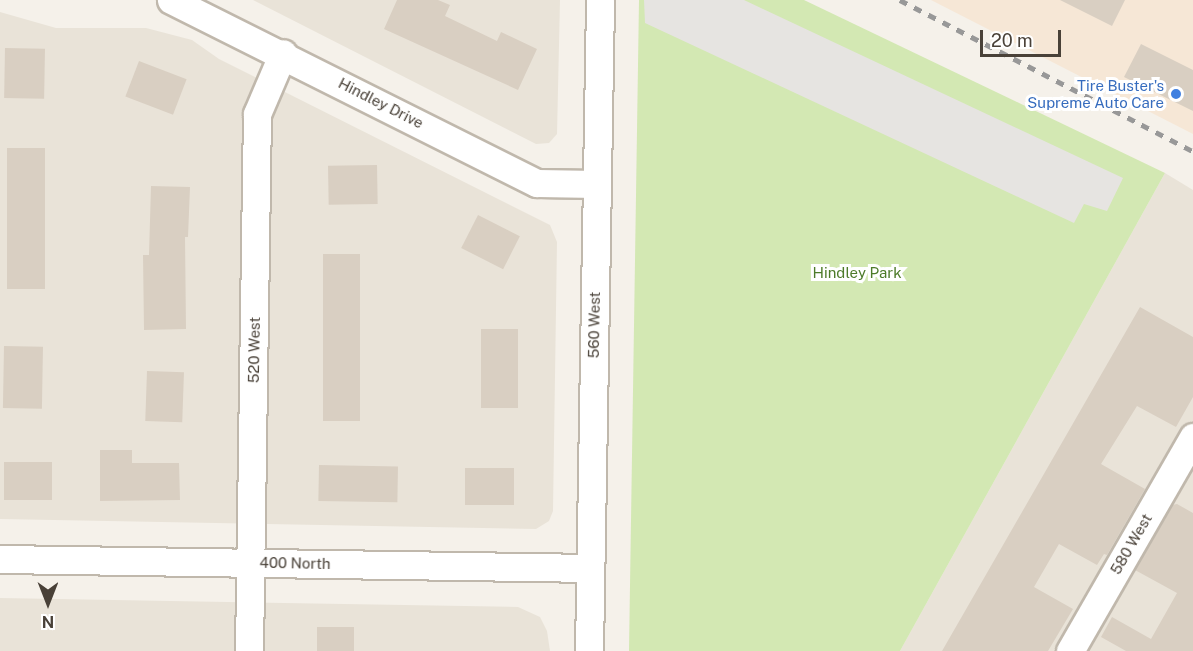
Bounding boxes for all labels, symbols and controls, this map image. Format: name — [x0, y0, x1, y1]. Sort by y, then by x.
scale bar — [983, 18, 1064, 56]
text: 20 m — [991, 30, 1033, 51]
street label: Hindley Drive — [335, 74, 427, 132]
place label: Tire Buster's Supreme Auto Care — [1027, 76, 1164, 111]
marker: Tire Buster's Supreme Auto Care — [1169, 87, 1183, 101]
park label: Hindley Park — [812, 264, 902, 282]
street label: 560 West — [584, 291, 604, 359]
street label: 520 West — [244, 316, 264, 384]
street label: 580 West — [1106, 510, 1156, 578]
street label: 400 North — [259, 553, 331, 573]
north arrow — [18, 573, 78, 633]
text: N — [42, 612, 54, 631]

